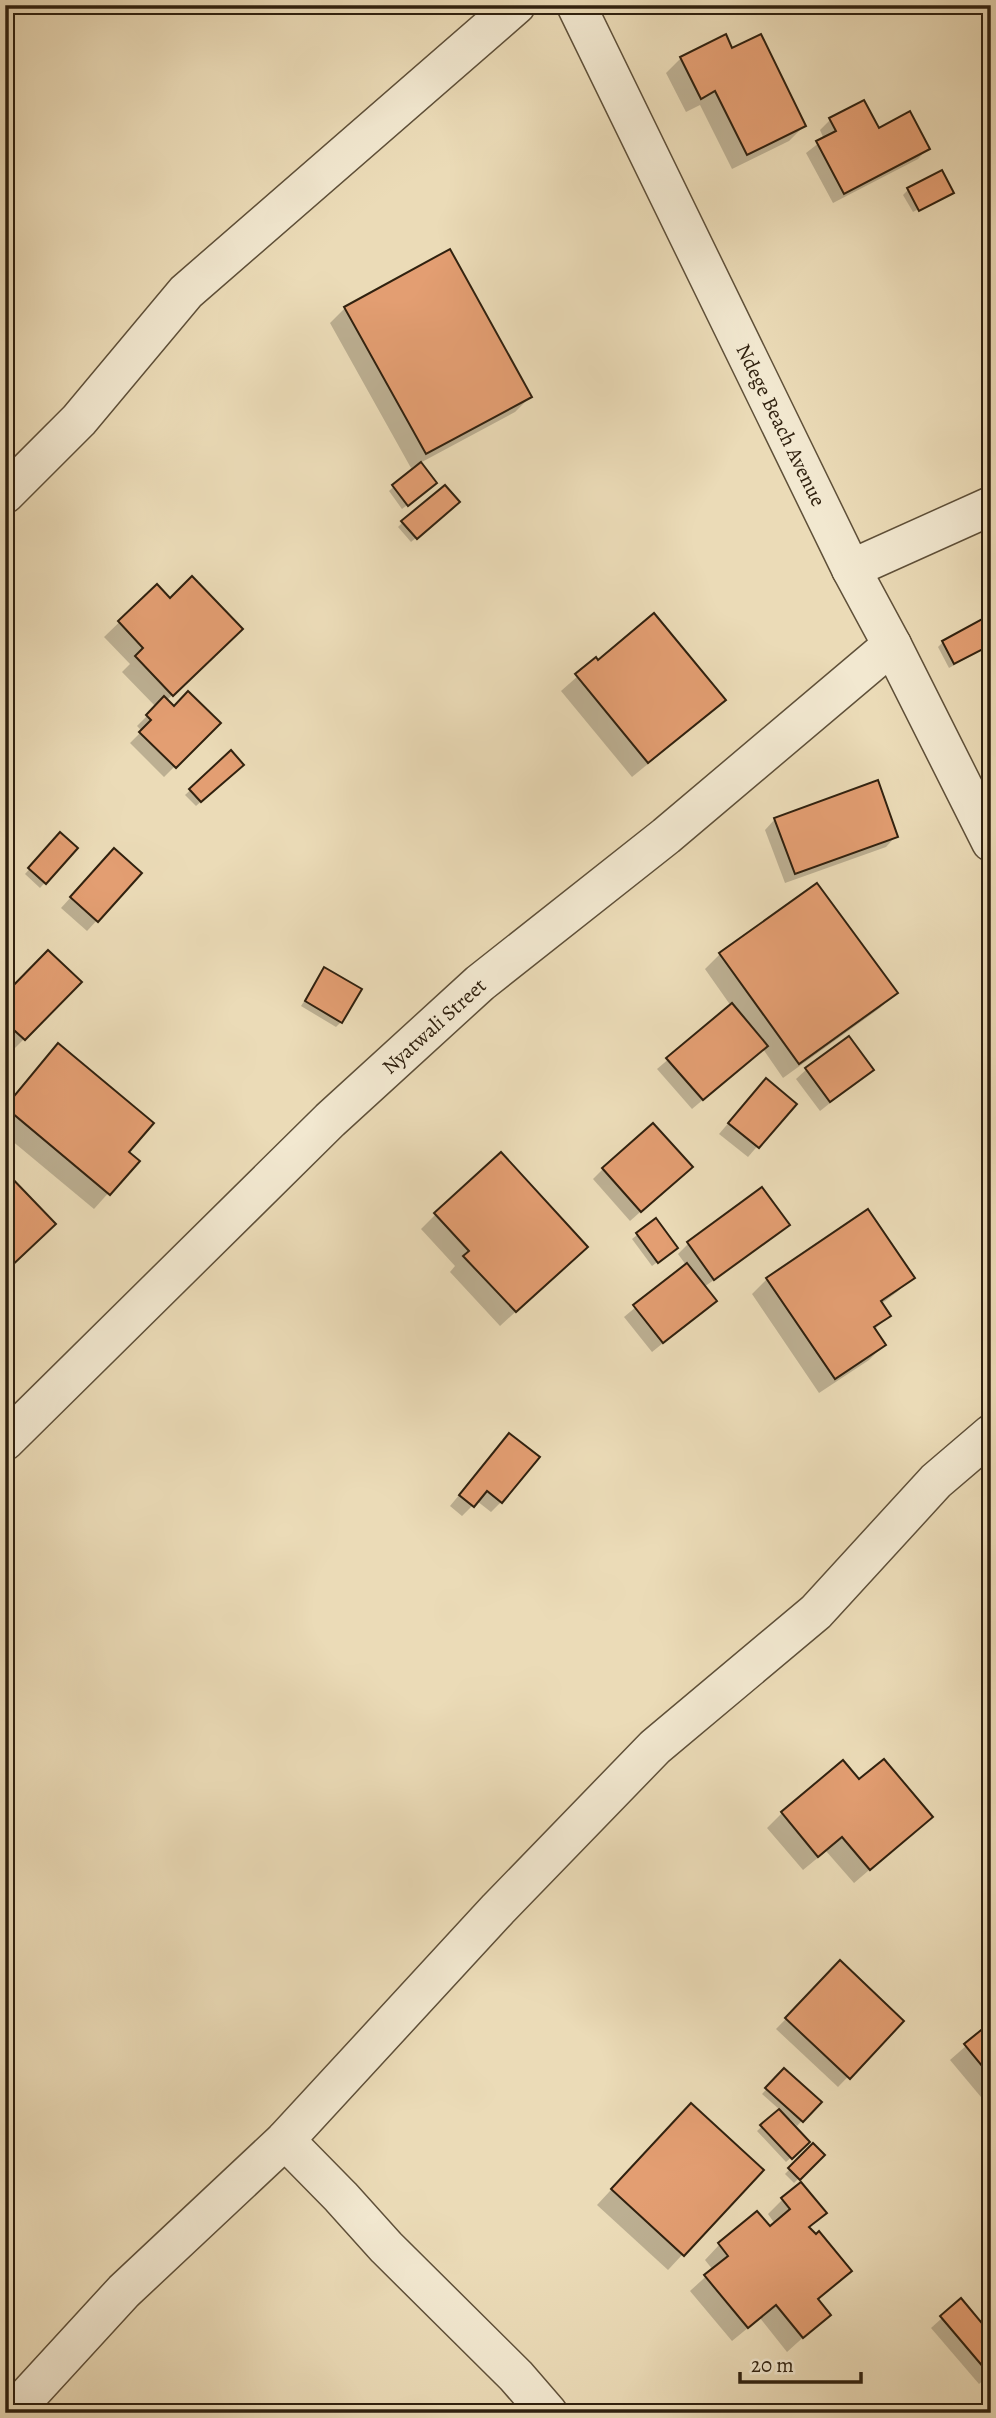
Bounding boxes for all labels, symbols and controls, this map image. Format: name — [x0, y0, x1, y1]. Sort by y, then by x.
street label: Ndege Beach Avenue — [729, 339, 833, 511]
street label: Nyatwali Street — [376, 972, 492, 1080]
scale bar — [740, 2341, 861, 2385]
text: 20 m — [751, 2351, 794, 2379]

